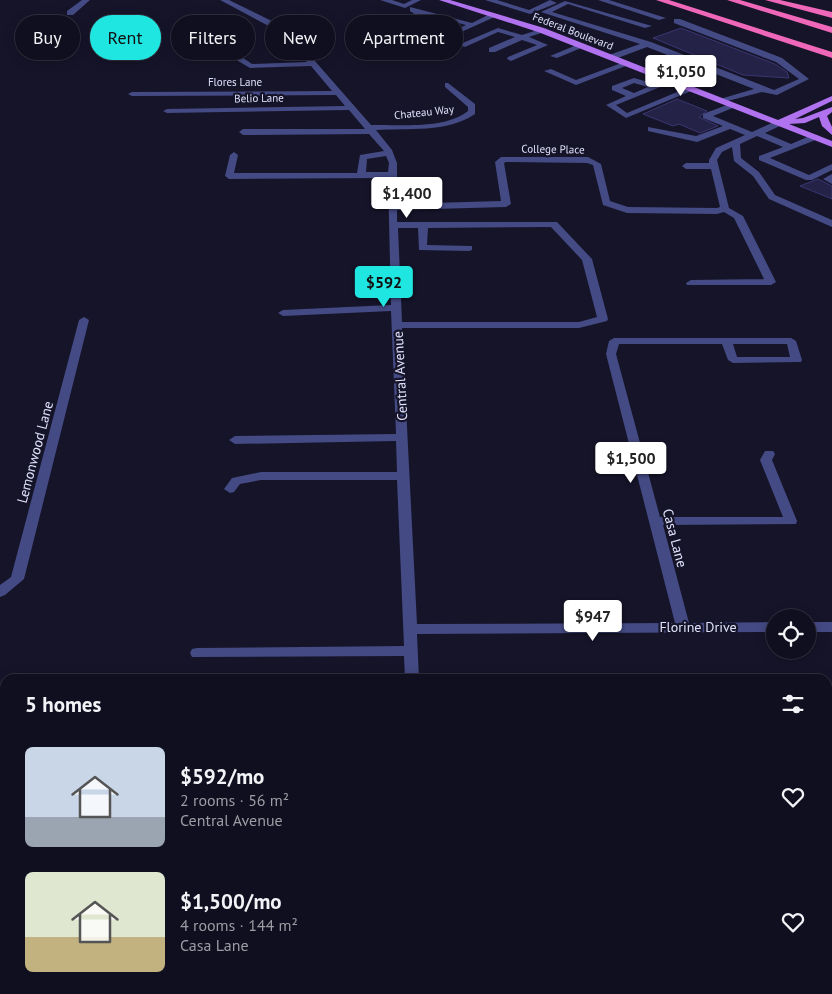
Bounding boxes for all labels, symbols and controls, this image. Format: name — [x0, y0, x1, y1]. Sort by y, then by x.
street label: Federal Boulevard — [531, 9, 615, 53]
chip: Buy — [15, 15, 80, 60]
chip: Rent — [90, 15, 161, 60]
chip: Filters — [171, 15, 255, 60]
chip: New — [265, 15, 335, 60]
chip: Apartment — [345, 15, 463, 60]
pin: $1,050 — [640, 54, 722, 97]
text: $1,050 — [656, 61, 706, 81]
street label: Flores Lane — [208, 75, 263, 89]
street label: Belio Lane — [234, 91, 284, 105]
street label: Chateau Way — [393, 102, 456, 122]
street label: College Place — [521, 141, 585, 157]
pin: $1,400 — [366, 176, 448, 219]
text: $1,400 — [382, 183, 432, 203]
pin: $592 — [354, 266, 414, 308]
text: $592 — [366, 272, 402, 292]
street label: Central Avenue — [389, 331, 411, 421]
street label: Lemonwood Lane — [13, 399, 57, 505]
pin: $1,500 — [590, 442, 672, 484]
text: $1,500 — [606, 448, 656, 468]
street label: Casa Lane — [659, 507, 691, 569]
pin: $947 — [563, 600, 623, 642]
text: $947 — [575, 606, 611, 626]
map controls — [766, 609, 816, 659]
button: locate — [766, 609, 816, 659]
street label: Florine Drive — [659, 618, 737, 636]
icon: filters — [779, 690, 807, 718]
text: 5 homes — [25, 691, 101, 718]
text: $592/mo — [180, 763, 264, 790]
icon: home — [65, 767, 125, 827]
icon: heart — [779, 783, 807, 811]
text: 2 rooms · 56 m² — [180, 790, 289, 810]
text: Central Avenue — [180, 810, 283, 830]
text: $1,500/mo — [180, 888, 282, 915]
icon: home — [65, 892, 125, 952]
icon: heart — [779, 908, 807, 936]
text: 4 rooms · 144 m² — [180, 915, 298, 935]
text: Casa Lane — [180, 935, 249, 955]

